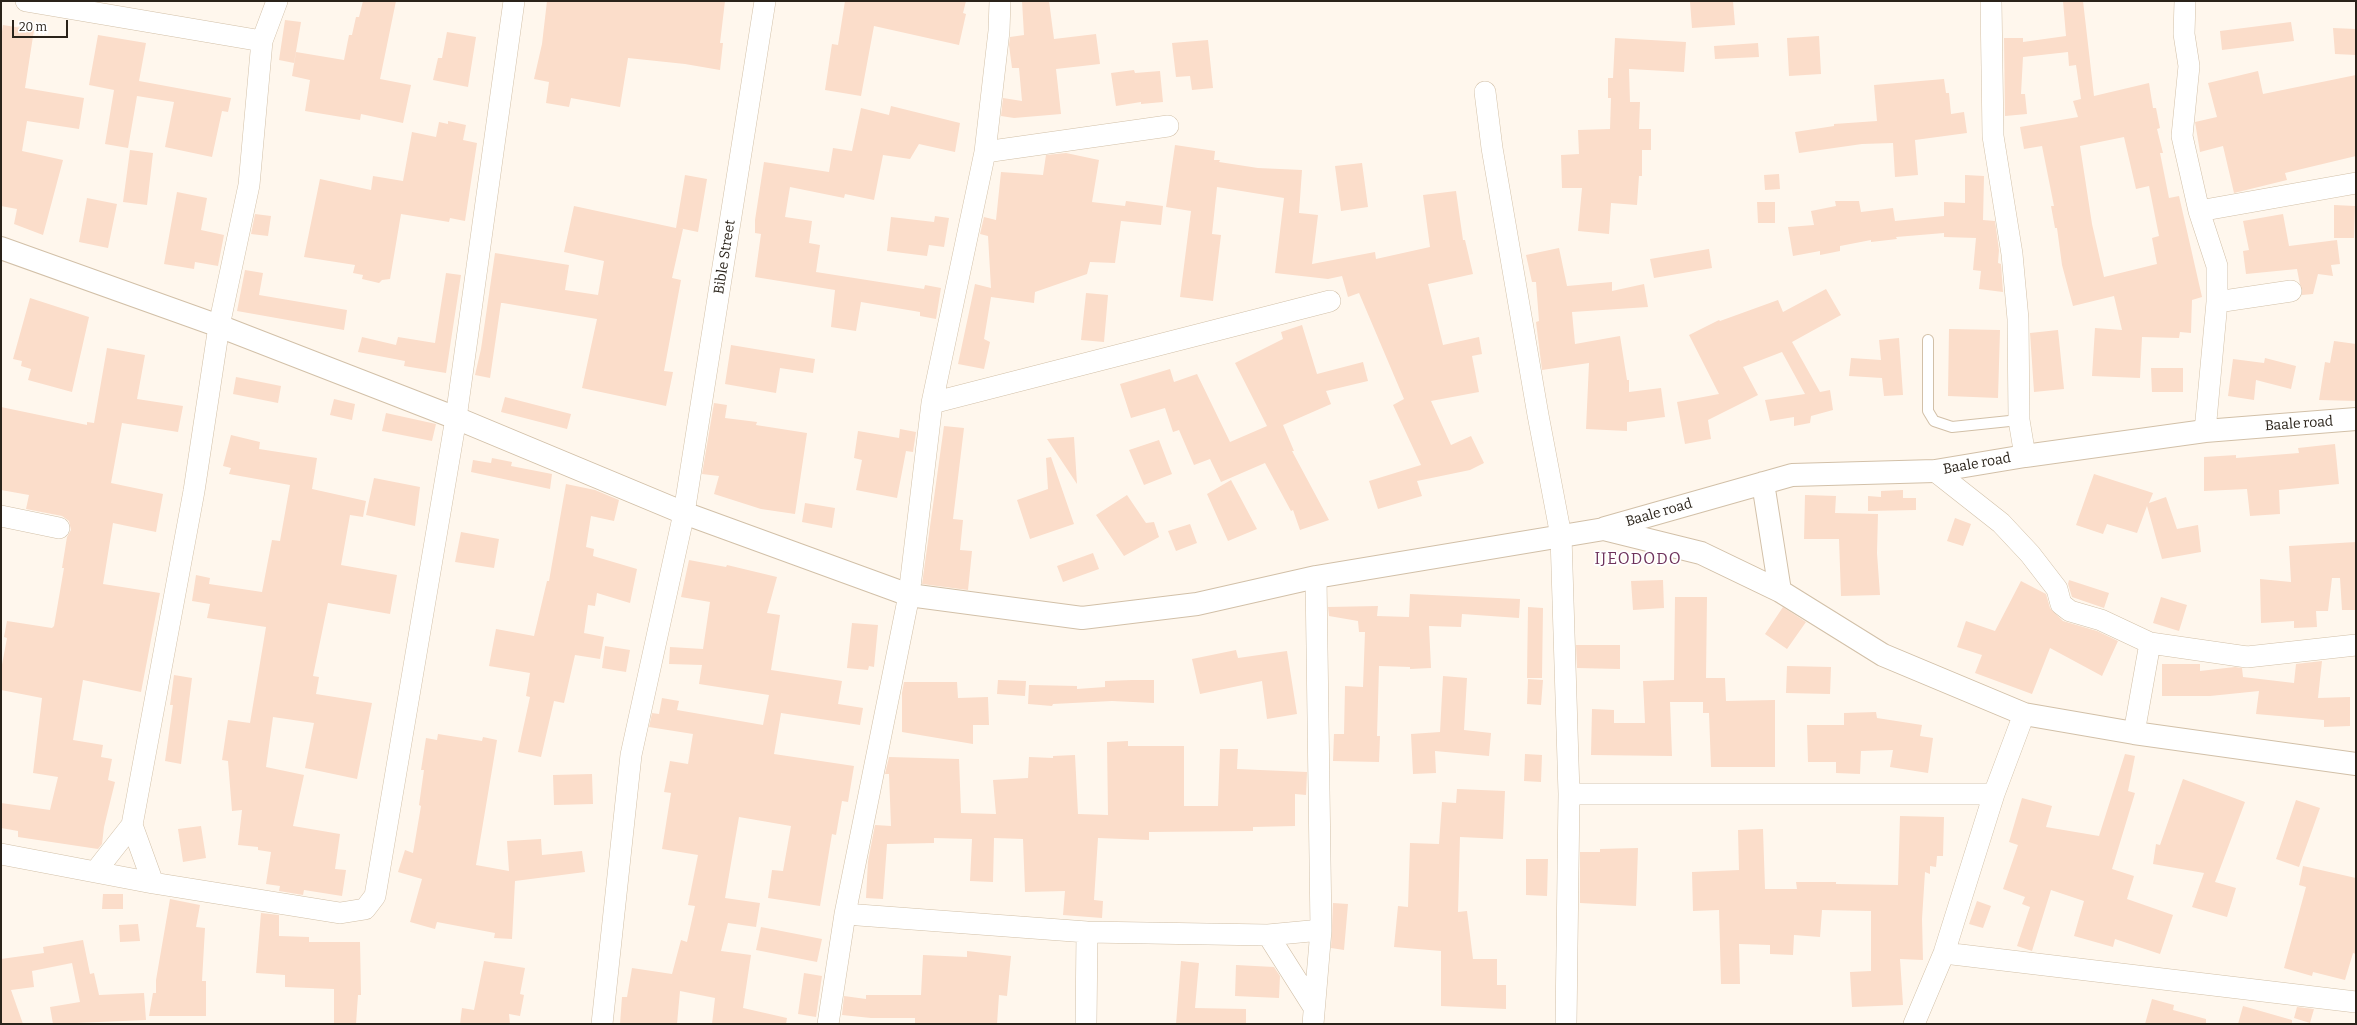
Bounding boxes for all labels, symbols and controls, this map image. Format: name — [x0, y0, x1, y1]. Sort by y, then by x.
scale bar — [14, 12, 70, 38]
text: 20 m — [19, 20, 47, 34]
street label: Bible Street — [711, 219, 739, 295]
street label: Baale road — [2264, 413, 2334, 435]
street label: Baale road — [1942, 450, 2012, 478]
street label: Baale road — [1624, 496, 1694, 530]
district label: IJEODODO — [1594, 550, 1682, 570]

